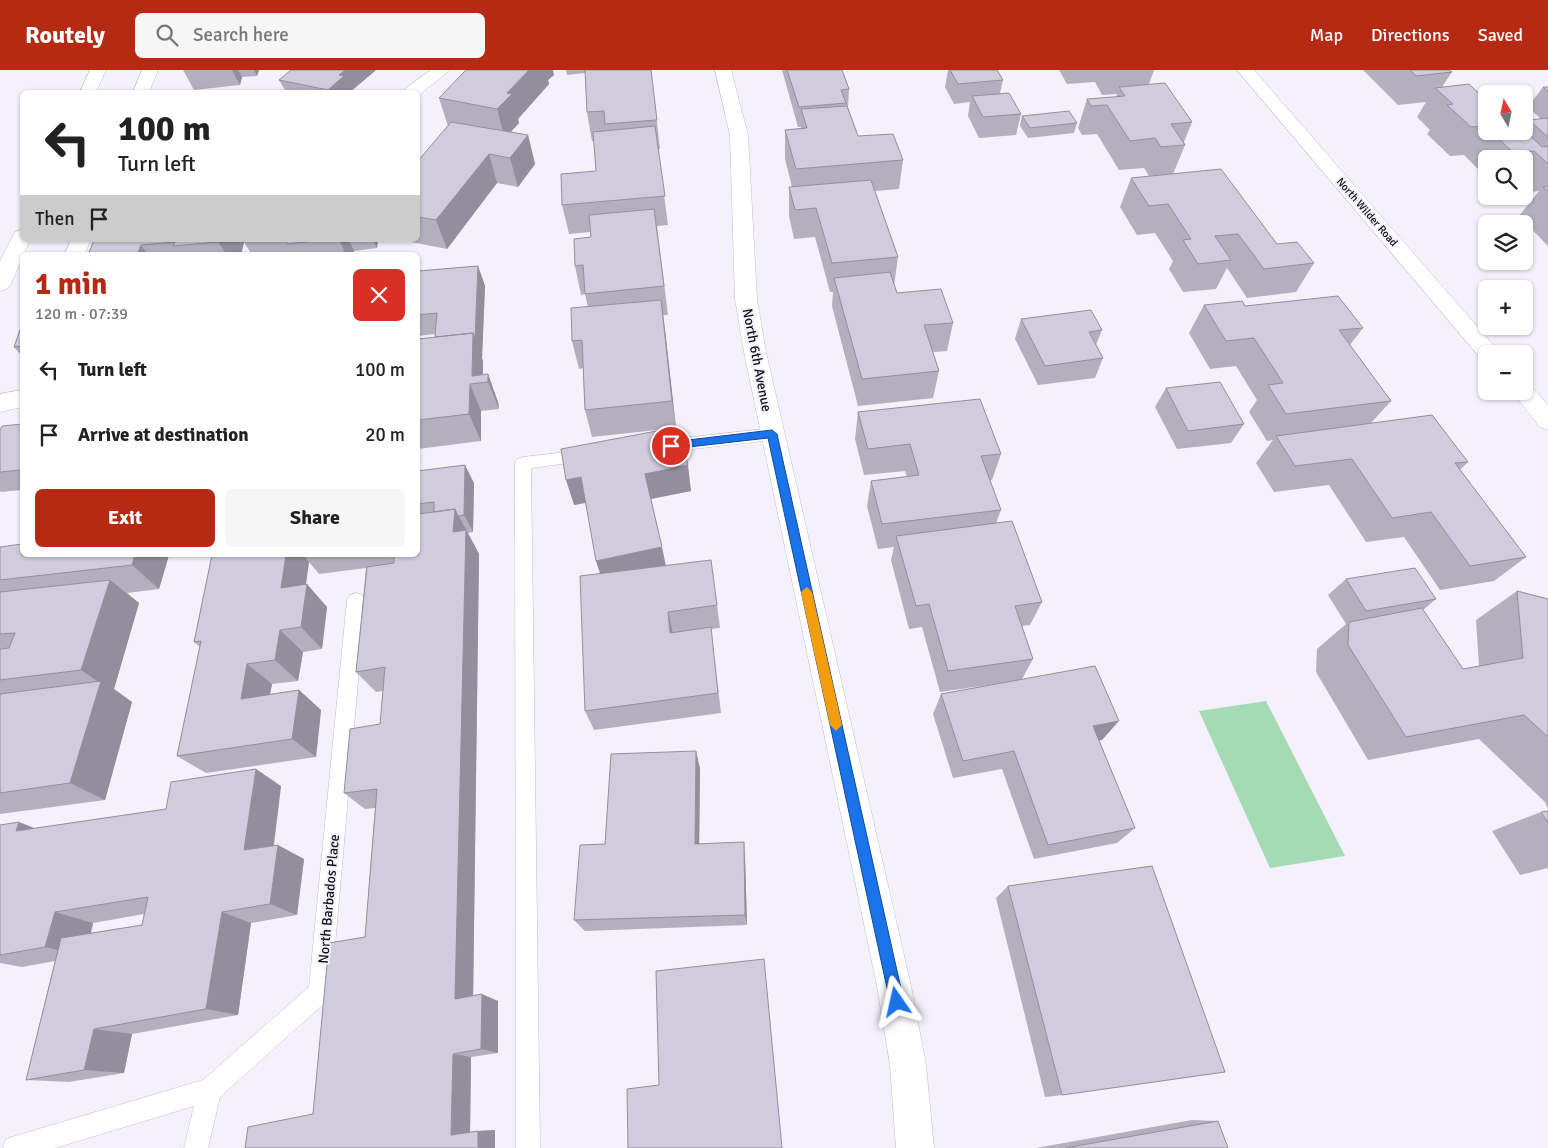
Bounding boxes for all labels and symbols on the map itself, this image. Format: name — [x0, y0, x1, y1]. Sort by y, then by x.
north arrow — [1478, 85, 1532, 140]
street label: North Wilder Road — [1334, 175, 1400, 249]
street label: North 6th Avenue — [739, 307, 775, 413]
pin — [650, 425, 692, 467]
street label: North Barbados Place — [315, 834, 343, 964]
position arrow — [870, 975, 922, 1027]

